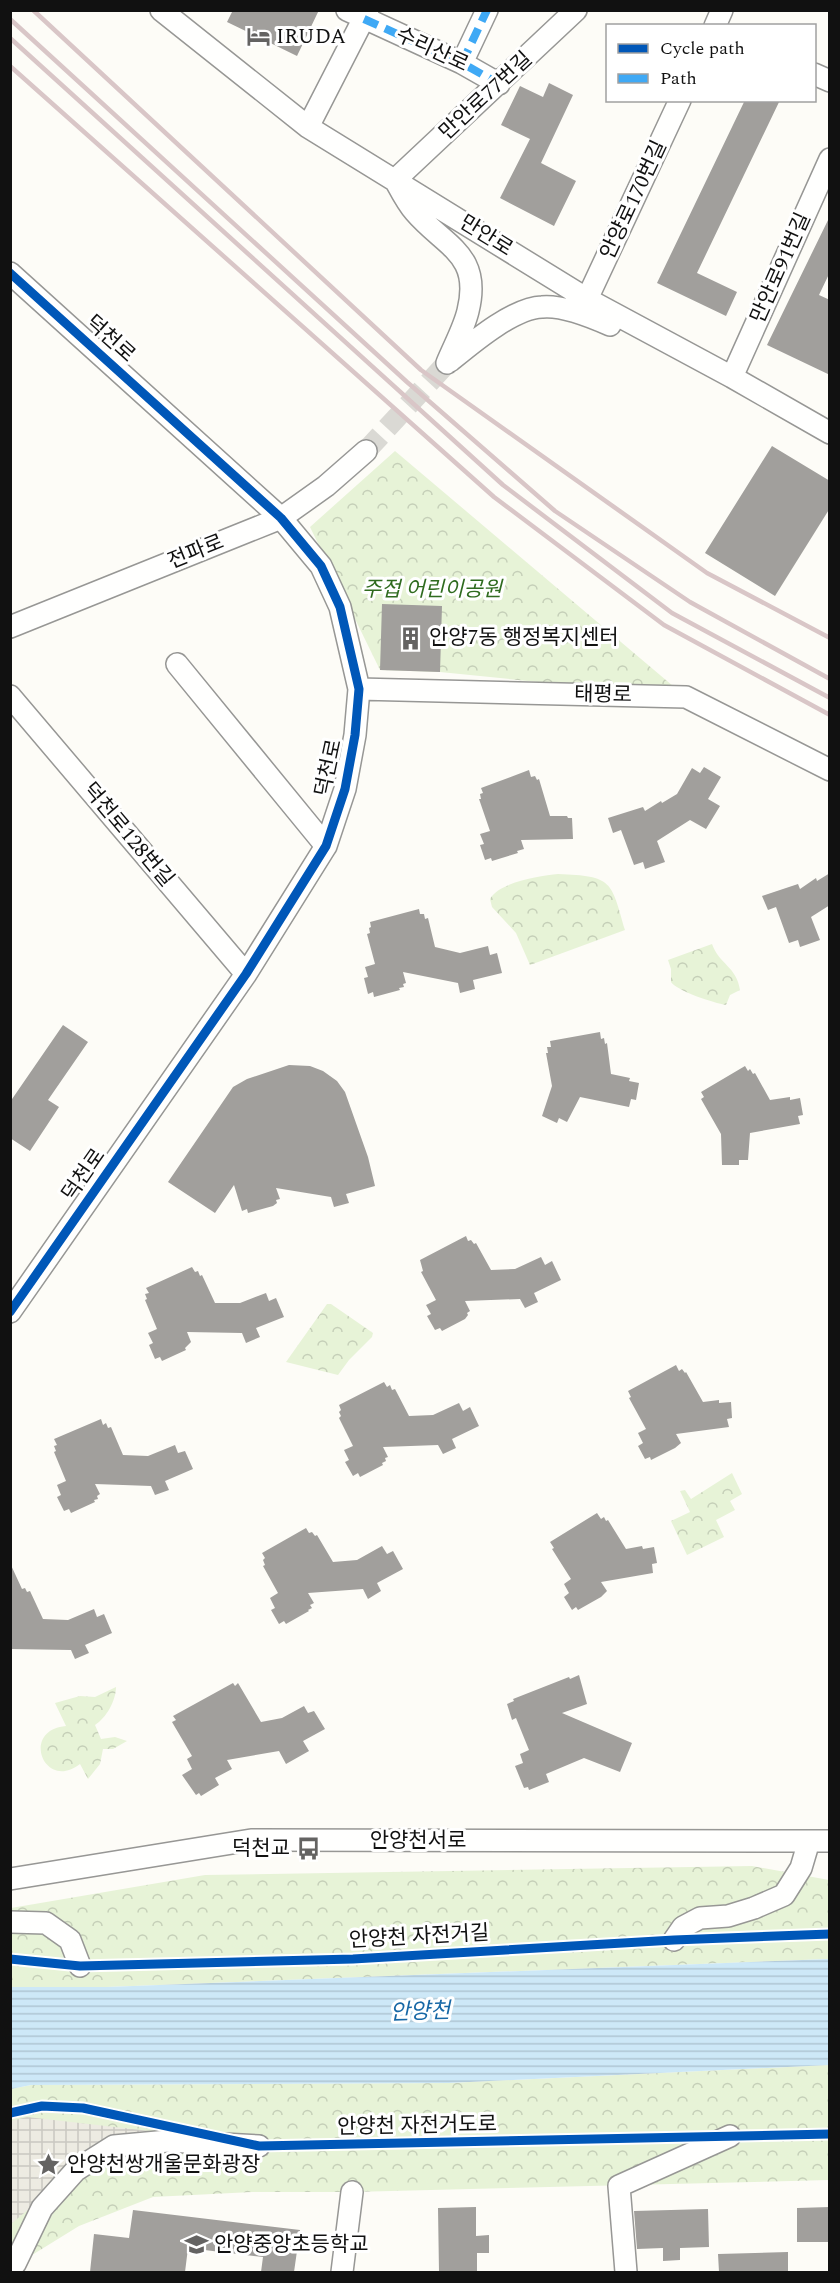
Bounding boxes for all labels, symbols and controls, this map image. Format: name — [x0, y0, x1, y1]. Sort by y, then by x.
street label: 수리산로 — [390, 19, 474, 81]
place label: IRUDA — [276, 21, 346, 53]
hotel icon: IRUDA — [245, 24, 271, 50]
legend — [606, 24, 816, 102]
text: Cycle path — [660, 35, 745, 62]
street label: 만안로77번길 — [432, 44, 540, 148]
text: Path — [660, 65, 697, 92]
street label: 안양로170번길 — [592, 135, 676, 265]
street label: 만안로 — [453, 207, 519, 265]
street label: 만안로91번길 — [742, 208, 820, 328]
street label: 덕천로 — [78, 308, 142, 370]
street label: 전파로 — [163, 526, 229, 578]
park label: 주접 어린이공원 — [362, 574, 504, 606]
place label: 안양7동 행정복지센터 — [429, 622, 619, 654]
building icon: 안양7동 행정복지센터 — [398, 625, 424, 651]
street label: 태평로 — [574, 678, 632, 712]
street label: 덕천로 — [307, 736, 351, 800]
street label: 덕천로128번길 — [75, 776, 181, 894]
street label: 덕천로 — [54, 1142, 114, 1208]
street label: 안양천서로 — [370, 1825, 466, 1857]
place label: 덕천교 — [232, 1833, 290, 1865]
bus stop icon: 덕천교 — [295, 1836, 321, 1862]
street label: 안양천 자전거길 — [348, 1917, 490, 1957]
water label: 안양천 — [389, 1994, 454, 2030]
street label: 안양천 자전거도로 — [337, 2109, 497, 2143]
place label: 안양천쌍개울문화광장 — [67, 2149, 260, 2181]
place icon: 안양천쌍개울문화광장 — [36, 2152, 62, 2178]
place label: 안양중앙초등학교 — [214, 2229, 369, 2261]
school or university icon: 안양중앙초등학교 — [183, 2232, 209, 2258]

